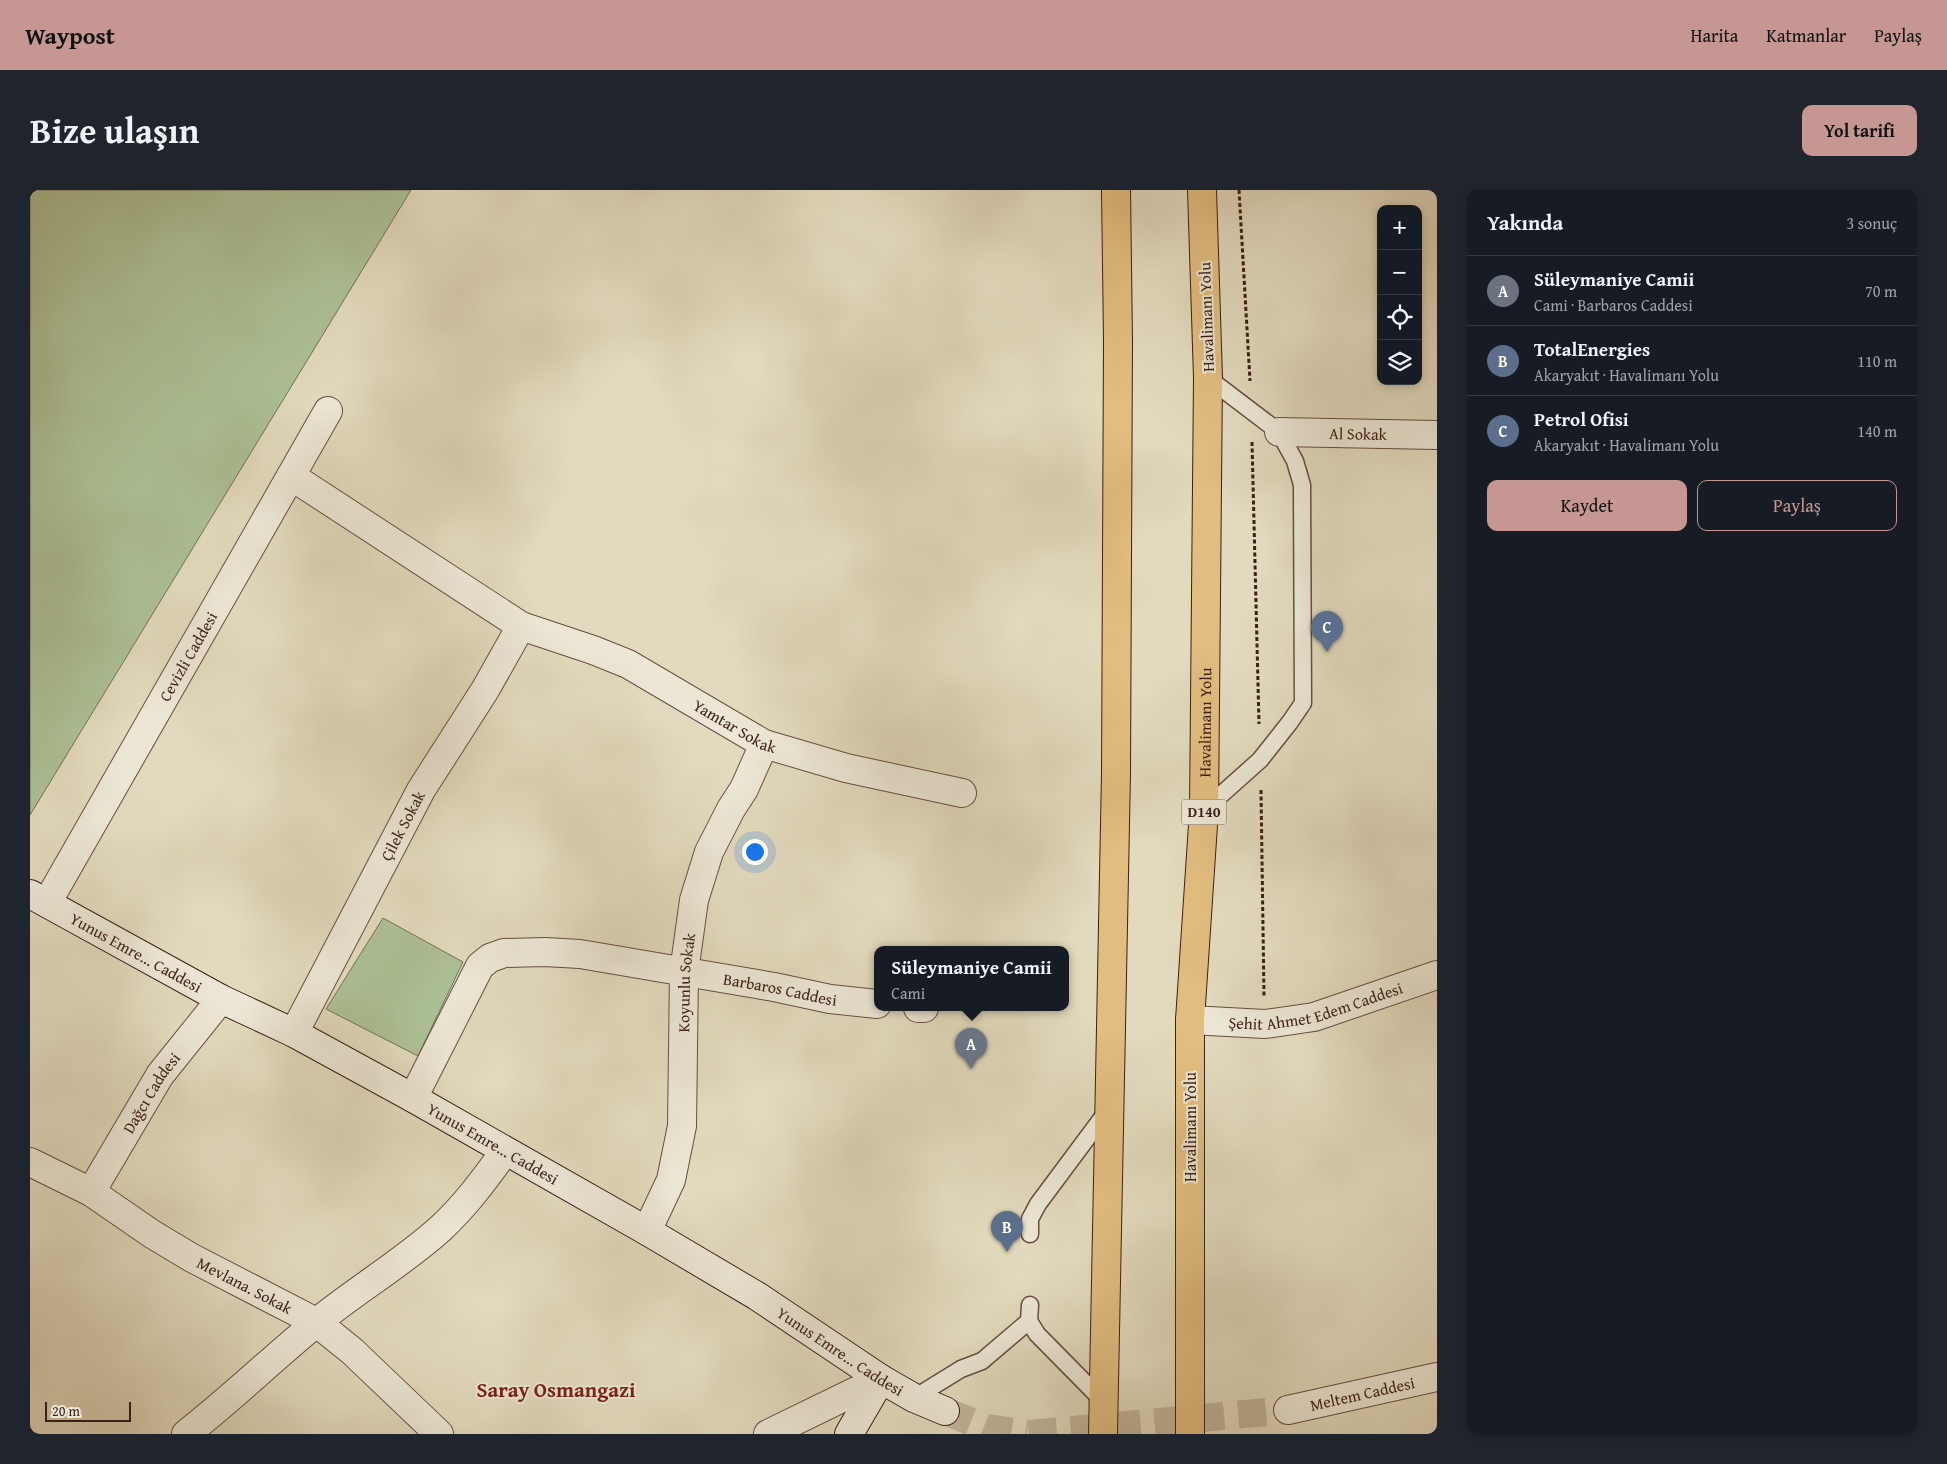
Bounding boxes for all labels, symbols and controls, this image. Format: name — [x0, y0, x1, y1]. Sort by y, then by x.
text: Waypost — [25, 18, 115, 53]
text: Harita — [1691, 22, 1738, 49]
text: Katmanlar — [1766, 22, 1846, 49]
text: Paylaş — [1874, 22, 1922, 49]
text: Bize ulaşın — [30, 105, 200, 156]
button: Yol tarifi — [1802, 105, 1917, 156]
map controls — [1377, 205, 1422, 385]
button: + — [1377, 205, 1422, 250]
text: Yakında — [1487, 207, 1563, 238]
text: 3 sonuç — [1847, 211, 1897, 235]
button: − — [1377, 250, 1422, 295]
street label: Havalimanı Yolu — [1192, 261, 1220, 372]
text: Süleymaniye Camii — [1534, 265, 1694, 293]
text: A — [1498, 279, 1508, 303]
text: 70 m — [1865, 279, 1897, 303]
text: Cami · Barbaros Caddesi — [1534, 293, 1693, 317]
button: locate — [1377, 295, 1422, 340]
text: TotalEnergies — [1534, 335, 1650, 363]
button: layers — [1377, 340, 1422, 385]
text: B — [1498, 349, 1508, 373]
text: 110 m — [1857, 349, 1897, 373]
text: Akaryakıt · Havalimanı Yolu — [1534, 363, 1719, 387]
text: Petrol Ofisi — [1534, 405, 1629, 433]
text: C — [1498, 419, 1508, 443]
text: 140 m — [1857, 419, 1897, 443]
street label: Al Sokak — [1329, 421, 1388, 446]
text: Akaryakıt · Havalimanı Yolu — [1534, 433, 1719, 457]
button: Kaydet — [1487, 480, 1687, 531]
button: Paylaş — [1697, 480, 1897, 531]
street label: Cevizli Caddesi — [153, 607, 223, 706]
pin: C — [1311, 611, 1343, 652]
street label: Havalimanı Yolu — [1192, 667, 1217, 777]
street label: Yamtar Sokak — [689, 693, 780, 759]
street label: Çilek Sokak — [374, 785, 431, 865]
road number: D140 — [1182, 800, 1226, 824]
your location — [742, 839, 768, 865]
street label: Yunus Emre... Caddesi — [66, 906, 207, 999]
street label: Koyunlu Sokak — [671, 930, 701, 1033]
popup — [874, 946, 1069, 1011]
text: Süleymaniye Camii — [891, 953, 1052, 981]
street label: Barbaros Caddesi — [722, 967, 839, 1012]
street label: Şehit Ahmet Edem Caddesi — [1228, 975, 1406, 1036]
text: Cami — [891, 981, 925, 1005]
pin: A — [955, 1028, 987, 1069]
street label: Dağcı Caddesi — [116, 1047, 186, 1138]
street label: Havalimanı Yolu — [1178, 1072, 1202, 1182]
street label: Yunus Emre... Caddesi — [423, 1096, 564, 1191]
pin: B — [991, 1211, 1023, 1252]
street label: Mevlana. Sokak — [193, 1251, 297, 1320]
street label: Yunus Emre... Caddesi — [772, 1301, 909, 1402]
street label: Meltem Caddesi — [1308, 1370, 1417, 1417]
district label: Saray Osmangazi — [476, 1374, 636, 1405]
scale bar — [45, 1399, 131, 1422]
text: 20 m — [52, 1401, 80, 1421]

